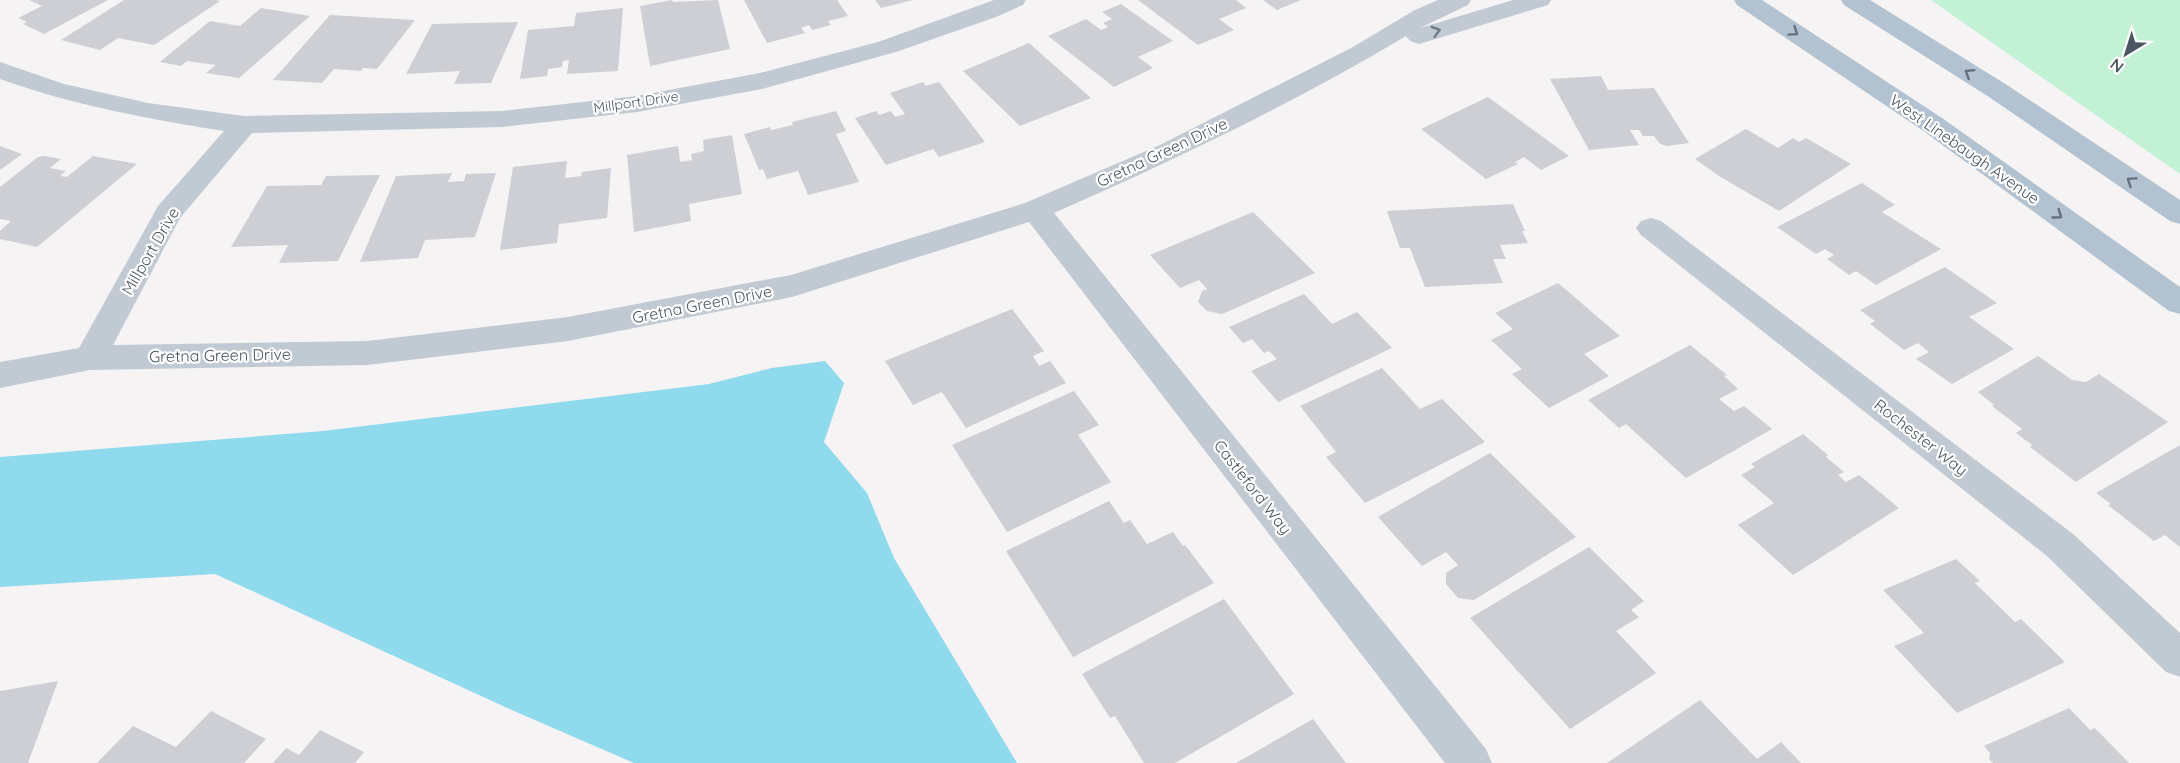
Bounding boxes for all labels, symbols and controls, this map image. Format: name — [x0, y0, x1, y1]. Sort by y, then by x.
north arrow — [2096, 24, 2156, 84]
one-way arrow — [1788, 25, 1799, 36]
one-way arrow — [1430, 26, 1441, 38]
text: N — [2106, 54, 2128, 77]
one-way arrow — [1965, 69, 1975, 81]
street label: Millport Drive — [592, 87, 680, 117]
street label: West Linebaugh Avenue — [1886, 90, 2044, 208]
street label: Gretna Green Drive — [1093, 113, 1231, 191]
one-way arrow — [2127, 178, 2138, 189]
street label: Millport Drive — [117, 204, 183, 298]
one-way arrow — [2052, 208, 2063, 219]
street label: Gretna Green Drive — [630, 281, 774, 327]
street label: Gretna Green Drive — [149, 344, 291, 366]
street label: Rochester Way — [1870, 394, 1972, 480]
street label: Castleford Way — [1210, 436, 1296, 538]

